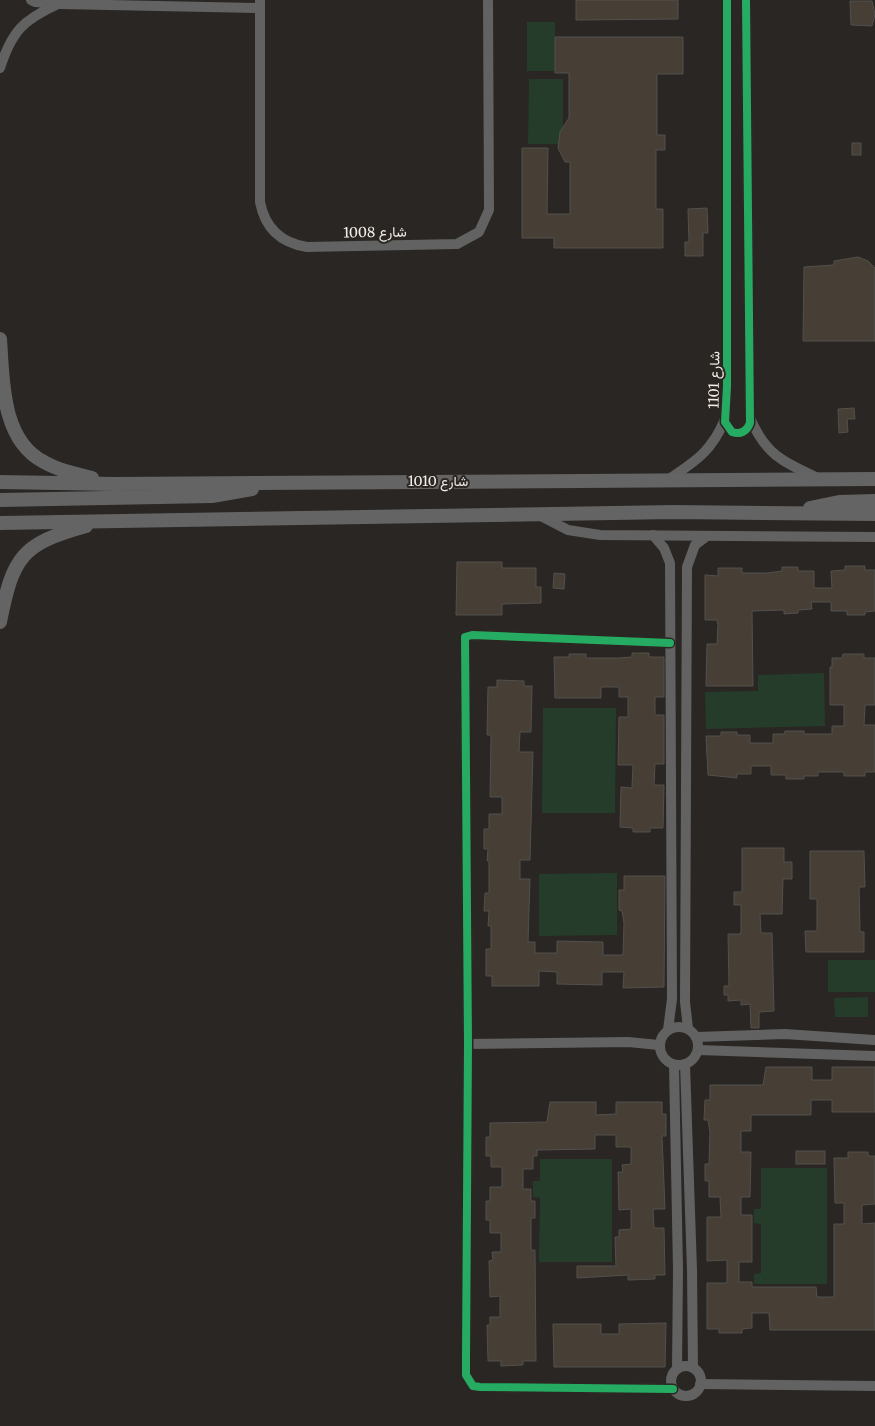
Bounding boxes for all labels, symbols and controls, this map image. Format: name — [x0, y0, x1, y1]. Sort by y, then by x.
street label: شارع 1008 — [343, 222, 407, 244]
street label: شارع 1101 — [704, 351, 726, 409]
street label: شارع 1010 — [408, 472, 468, 492]

